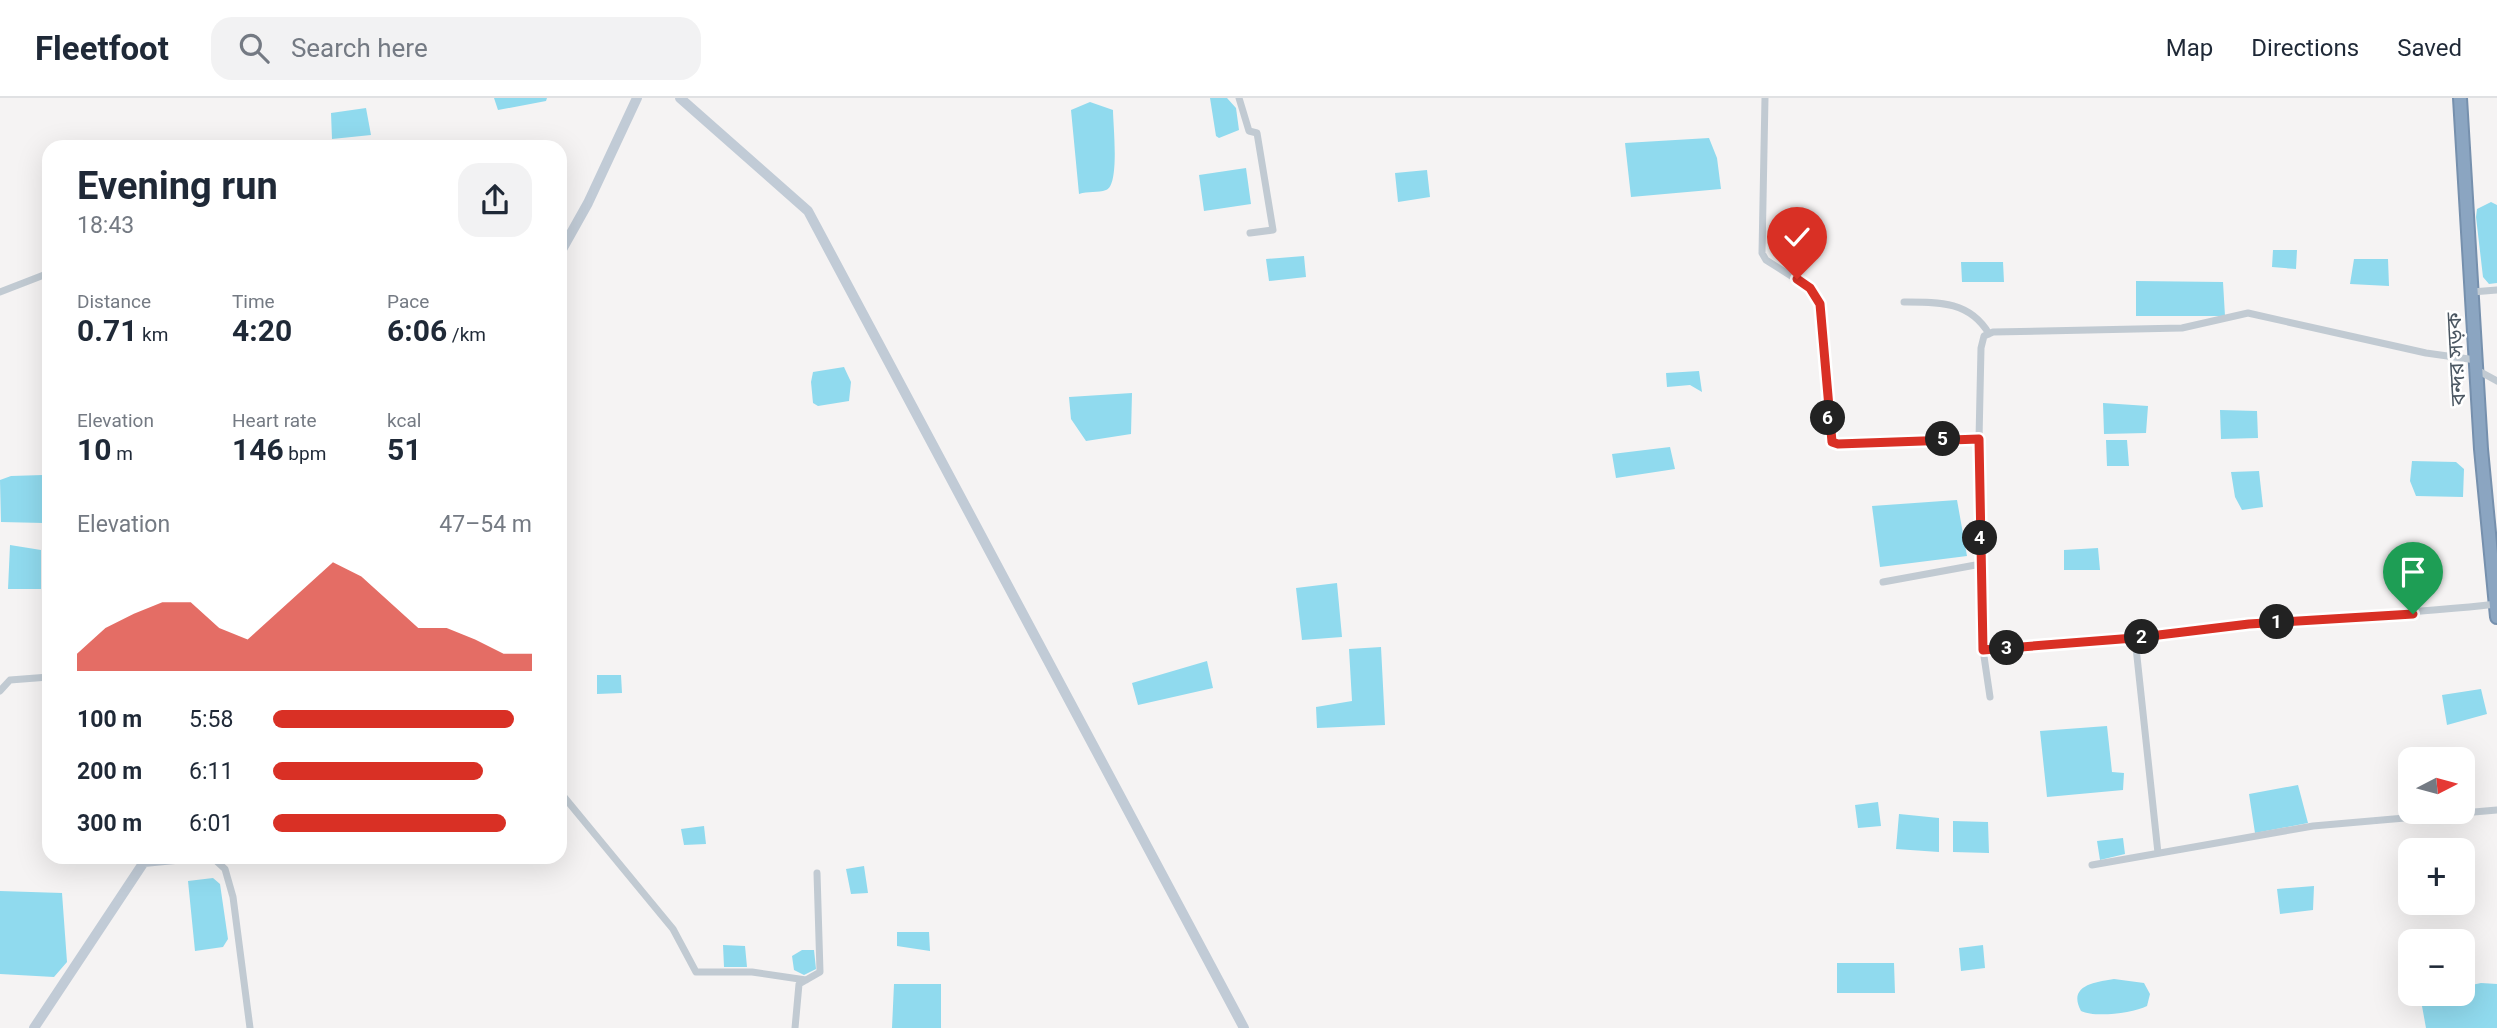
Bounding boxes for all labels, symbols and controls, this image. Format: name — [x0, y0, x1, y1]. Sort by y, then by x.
search box — [211, 17, 701, 80]
text: Fleetfoot — [35, 29, 169, 68]
icon: search — [235, 29, 273, 67]
text: Search here — [291, 33, 428, 63]
text: Map — [2166, 34, 2213, 62]
text: Directions — [2251, 34, 2359, 62]
text: Saved — [2397, 34, 2462, 62]
button: share — [458, 163, 532, 237]
text: Evening run — [77, 164, 278, 208]
pin — [1767, 207, 1827, 279]
text: 18:43 — [77, 212, 134, 239]
icon: check — [1778, 218, 1816, 256]
text: Distance — [77, 290, 151, 313]
text: Time — [232, 290, 275, 313]
text: Pace — [387, 290, 429, 313]
street label: বন্দর সড়ক — [2442, 311, 2470, 407]
text: 0.71 — [77, 313, 137, 348]
text: 4:20 — [232, 313, 292, 348]
text: 6:06 — [387, 313, 447, 348]
text: km — [137, 323, 168, 346]
text: /km — [447, 323, 486, 346]
pin: 6 — [1811, 400, 1846, 436]
text: 6 — [1822, 406, 1833, 429]
text: Elevation — [77, 409, 154, 432]
text: Heart rate — [232, 409, 317, 432]
text: kcal — [387, 409, 421, 432]
pin: 5 — [1926, 422, 1960, 456]
text: 5 — [1937, 427, 1948, 450]
text: 10 — [77, 432, 111, 467]
text: 146 — [232, 432, 284, 467]
text: 51 — [387, 432, 421, 467]
text: m — [111, 442, 133, 465]
text: bpm — [284, 442, 326, 465]
text: Elevation — [77, 511, 170, 538]
text: 47–54 m — [439, 511, 532, 538]
pin: 4 — [1962, 520, 1997, 556]
text: 4 — [1974, 526, 1985, 549]
pin — [2383, 542, 2443, 614]
icon: arrive — [2394, 553, 2432, 591]
pin: 1 — [2260, 604, 2294, 640]
text: 1 — [2271, 610, 2282, 633]
pin: 2 — [2124, 620, 2160, 654]
text: 2 — [2136, 625, 2147, 648]
pin: 3 — [1990, 630, 2024, 666]
text: 3 — [2001, 636, 2012, 659]
text: 100 m — [77, 706, 142, 733]
text: 5:58 — [189, 706, 233, 733]
north arrow — [2398, 747, 2474, 824]
map controls — [2398, 747, 2475, 1006]
text: 200 m — [77, 758, 142, 785]
text: 6:11 — [189, 758, 233, 785]
text: 300 m — [77, 810, 142, 837]
text: 6:01 — [189, 810, 233, 837]
button: + — [2398, 838, 2475, 915]
button: − — [2398, 929, 2475, 1006]

